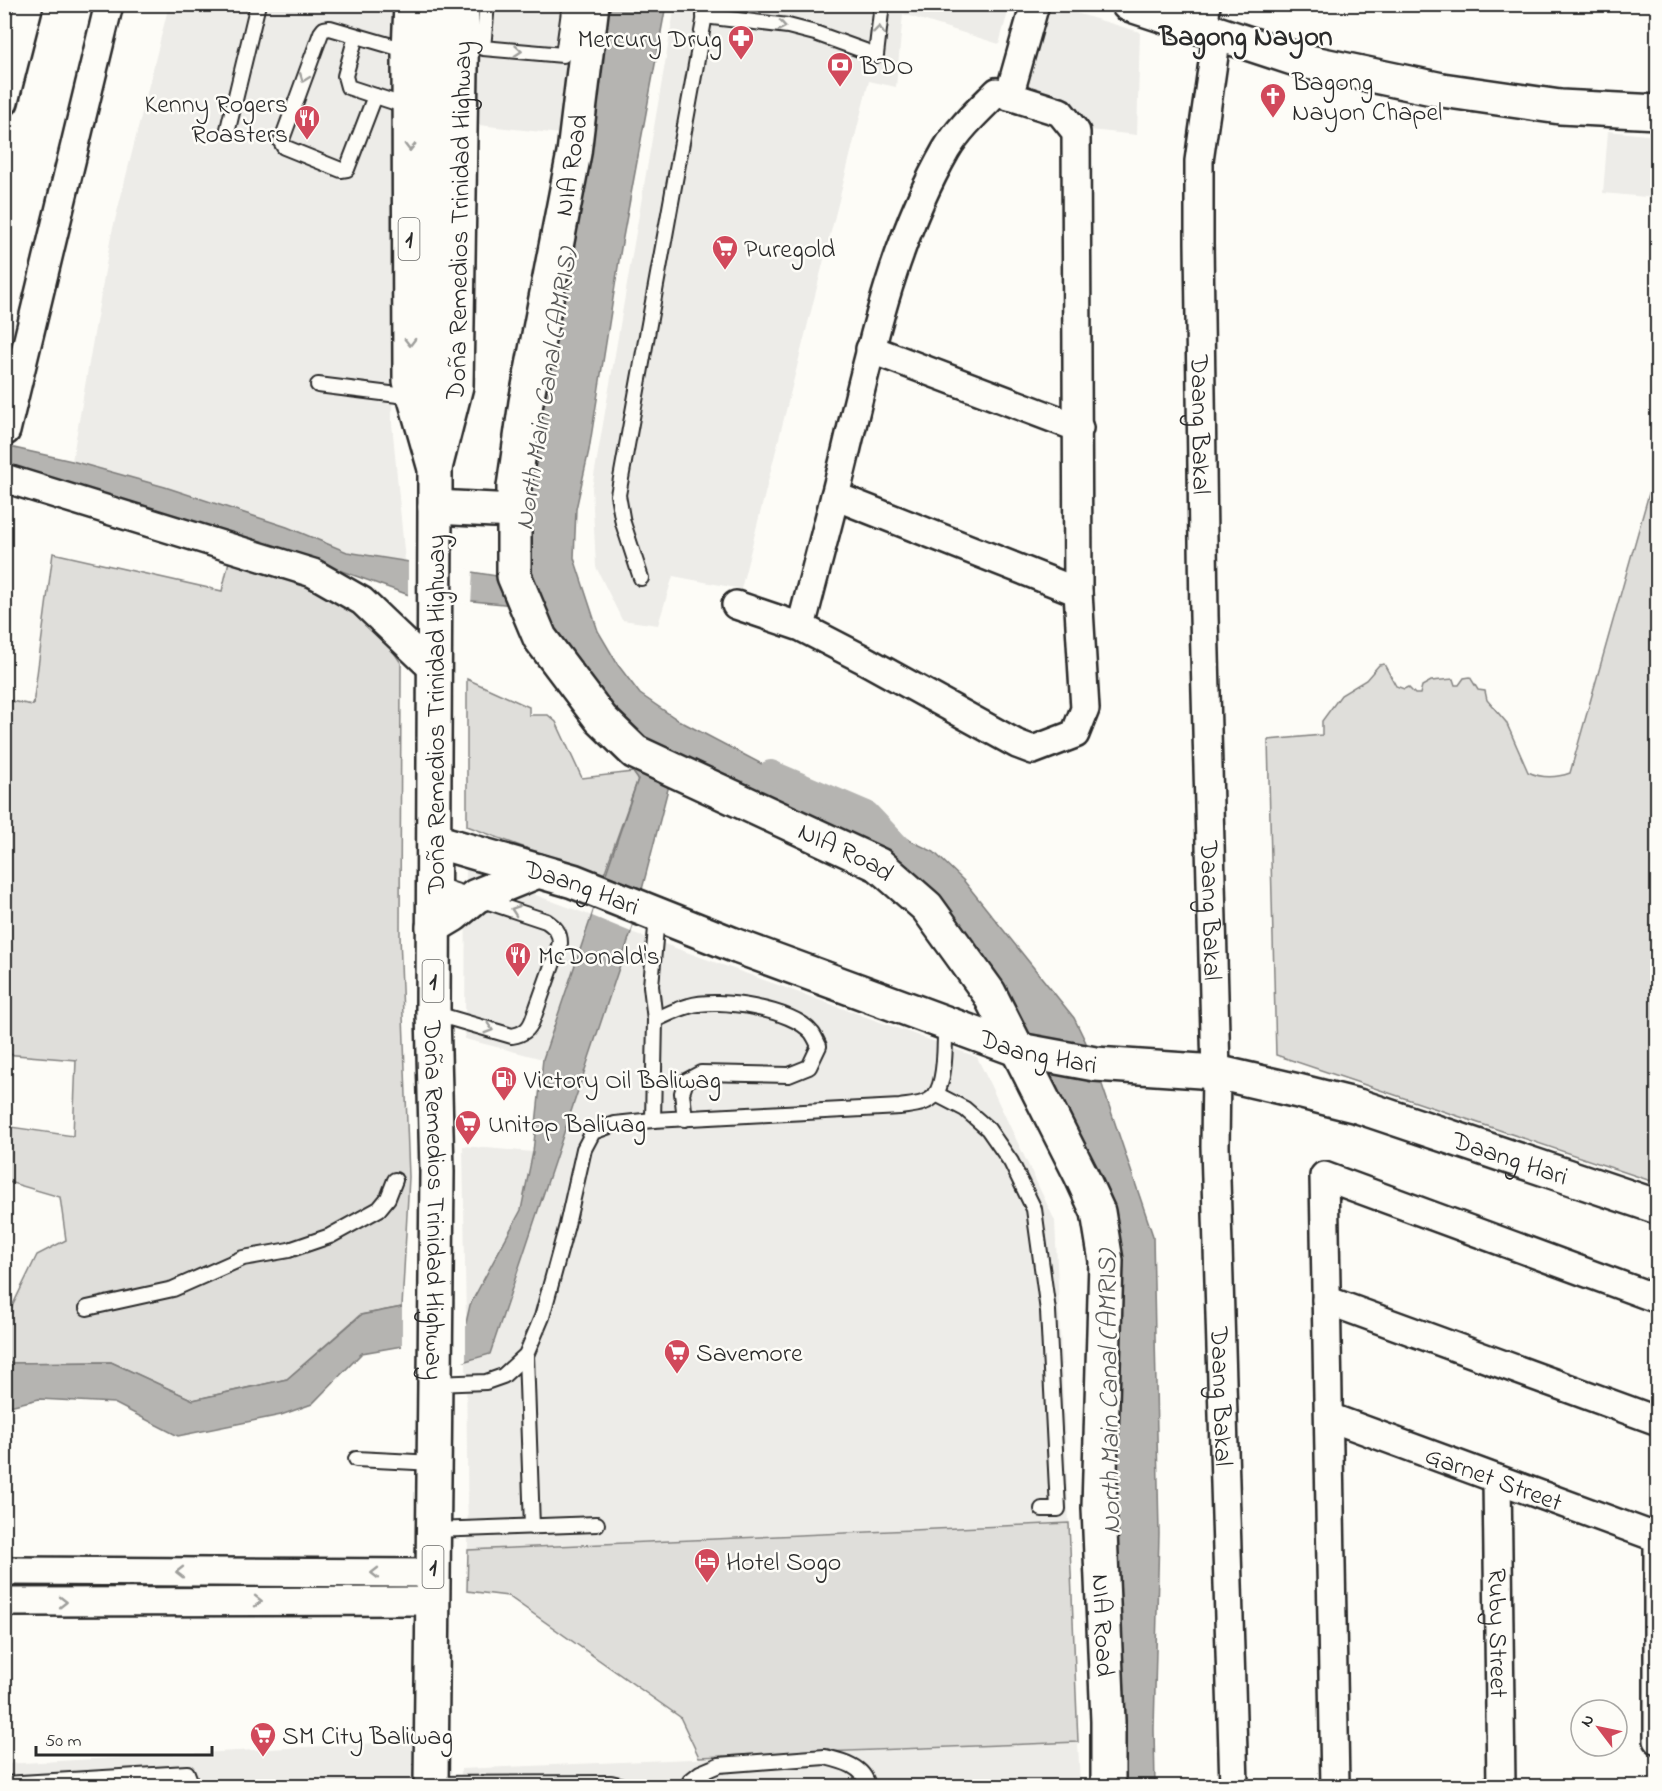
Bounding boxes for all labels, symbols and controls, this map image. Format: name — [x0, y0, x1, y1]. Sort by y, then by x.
district label: Bagong Nayon — [1157, 18, 1333, 60]
one-way arrow — [778, 19, 787, 31]
place label: Mercury Drug — [578, 22, 722, 60]
pharmacy icon: Mercury Drug — [726, 23, 756, 61]
one-way arrow — [873, 25, 885, 34]
street label: Doña Remedios Trinidad Highway — [437, 41, 483, 407]
one-way arrow — [514, 44, 523, 57]
place label: BDO — [859, 49, 914, 87]
bank icon: BDO — [825, 50, 855, 88]
place label: Bagong Nayon Chapel — [1291, 65, 1443, 133]
one-way arrow — [299, 72, 311, 83]
church icon: Bagong Nayon Chapel — [1258, 81, 1288, 119]
place label: Kenny Rogers Roasters — [145, 87, 288, 155]
restaurant icon: Kenny Rogers Roasters — [292, 103, 322, 141]
street label: NIA Road — [546, 111, 600, 219]
one-way arrow — [404, 142, 416, 151]
road number: 1 — [398, 218, 420, 260]
place label: Puregold — [744, 232, 836, 270]
supermarket icon: Puregold — [710, 233, 740, 271]
water label: North Main Canal (AMRIS) — [506, 244, 589, 533]
one-way arrow — [404, 337, 416, 346]
street label: Daang Bakal — [1178, 354, 1218, 495]
street label: Doña Remedios Trinidad Highway — [419, 534, 457, 895]
street label: NIA Road — [791, 814, 902, 892]
street label: Daang Bakal — [1188, 839, 1230, 981]
street label: Daang Hari — [518, 852, 644, 927]
one-way arrow — [510, 905, 521, 918]
place label: McDonald's — [538, 939, 660, 977]
restaurant icon: McDonald's — [503, 940, 533, 978]
road number: 1 — [422, 960, 444, 1002]
street label: Doña Remedios Trinidad Highway — [411, 1019, 453, 1380]
street label: Daang Hari — [972, 1021, 1100, 1086]
one-way arrow — [483, 1022, 494, 1034]
place label: Victory Oil Baliwag — [523, 1063, 721, 1101]
fuel station icon: Victory Oil Baliwag — [489, 1064, 519, 1102]
place label: Unitop Baliuag — [488, 1107, 646, 1145]
supermarket icon: Unitop Baliuag — [453, 1108, 483, 1146]
street label: Daang Hari — [1445, 1123, 1572, 1197]
water label: North Main Canal (AMRIS) — [1088, 1247, 1132, 1535]
street label: Daang Bakal — [1198, 1325, 1240, 1467]
place label: Savemore — [696, 1336, 803, 1374]
supermarket icon: Savemore — [662, 1337, 692, 1375]
street label: Garnet Street — [1419, 1438, 1567, 1523]
place label: Hotel Sogo — [726, 1545, 841, 1583]
road number: 1 — [422, 1546, 444, 1588]
hotel icon: Hotel Sogo — [692, 1546, 722, 1584]
one-way arrow — [176, 1566, 185, 1578]
one-way arrow — [371, 1567, 380, 1579]
street label: Ruby Street — [1476, 1568, 1516, 1698]
street label: NIA Road — [1080, 1573, 1122, 1678]
one-way arrow — [253, 1595, 262, 1607]
one-way arrow — [58, 1596, 67, 1608]
north arrow — [1569, 1698, 1629, 1758]
text: N — [1575, 1710, 1601, 1732]
scale bar — [36, 1719, 212, 1757]
place label: SM City Baliwag — [282, 1719, 453, 1757]
supermarket icon: SM City Baliwag — [248, 1720, 278, 1758]
text: 50 m — [45, 1729, 82, 1755]

